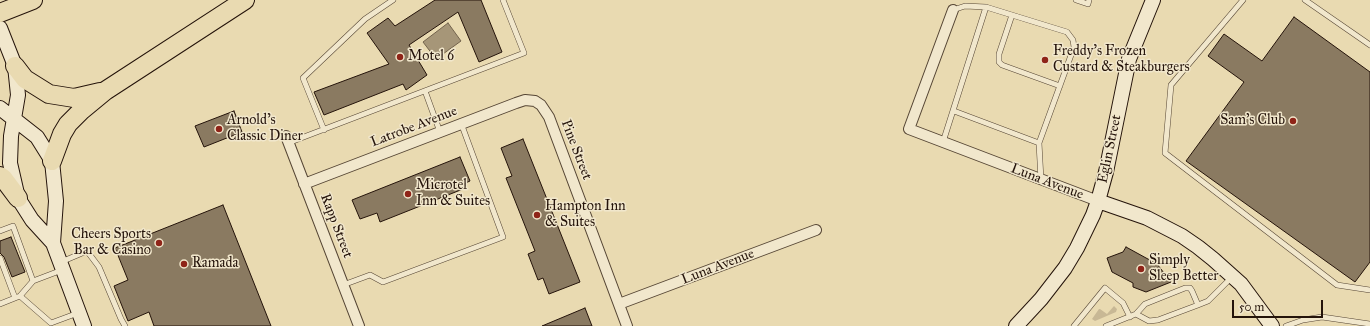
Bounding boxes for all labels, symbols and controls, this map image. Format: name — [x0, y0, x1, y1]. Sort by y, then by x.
place label: Freddy's Frozen Custard & Steakburgers — [1053, 44, 1190, 76]
place label: Motel 6 — [408, 49, 454, 65]
marker: Motel 6 — [395, 52, 405, 62]
marker: Freddy's Frozen Custard & Steakburgers — [1040, 55, 1050, 65]
street label: Latrobe Avenue — [368, 103, 460, 151]
place label: Arnold's Classic Diner — [227, 113, 303, 146]
street label: Eglin Street — [1095, 113, 1125, 185]
place label: Sam's Club — [1220, 113, 1285, 129]
marker: Sam's Club — [1288, 116, 1298, 126]
street label: Pine Street — [557, 118, 595, 182]
marker: Arnold's Classic Diner — [214, 124, 224, 134]
street label: Luna Avenue — [1008, 160, 1086, 204]
place label: Microtel Inn & Suites — [416, 178, 490, 210]
marker: Microtel Inn & Suites — [403, 189, 413, 199]
street label: Rapp Street — [316, 191, 356, 261]
place label: Hampton Inn & Suites — [545, 199, 626, 232]
marker: Hampton Inn & Suites — [532, 210, 542, 220]
place label: Cheers Sports Bar & Casino — [71, 227, 151, 260]
marker: Cheers Sports Bar & Casino — [154, 238, 164, 248]
street label: Luna Avenue — [679, 245, 757, 289]
place label: Simply Sleep Better — [1149, 253, 1219, 286]
place label: Ramada — [192, 256, 238, 272]
marker: Ramada — [179, 259, 189, 269]
marker: Simply Sleep Better — [1136, 264, 1146, 274]
scale bar — [1234, 292, 1325, 318]
text: 50 m — [1239, 300, 1264, 314]

